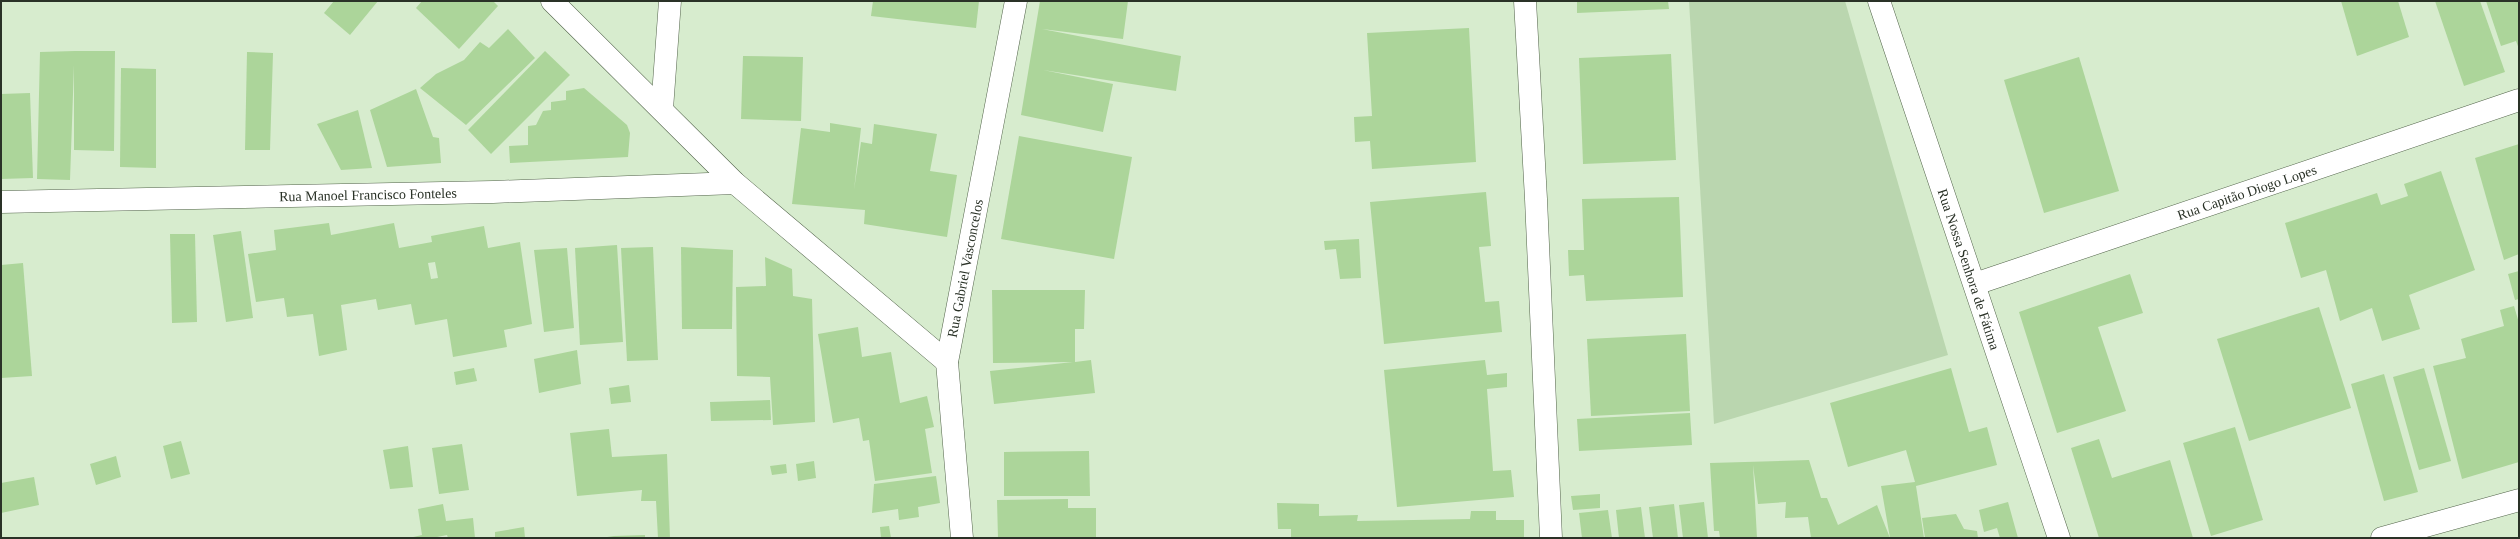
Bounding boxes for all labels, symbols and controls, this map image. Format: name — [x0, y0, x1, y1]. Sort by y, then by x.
street label: Rua Capitão Diogo Lopes — [2176, 162, 2319, 223]
street label: Rua Manoel Francisco Fonteles — [279, 186, 457, 204]
street label: Rua Nossa Senhora de Fátima — [1935, 187, 2003, 353]
street label: Rua Gabriel Vasconcelos — [945, 198, 986, 339]

